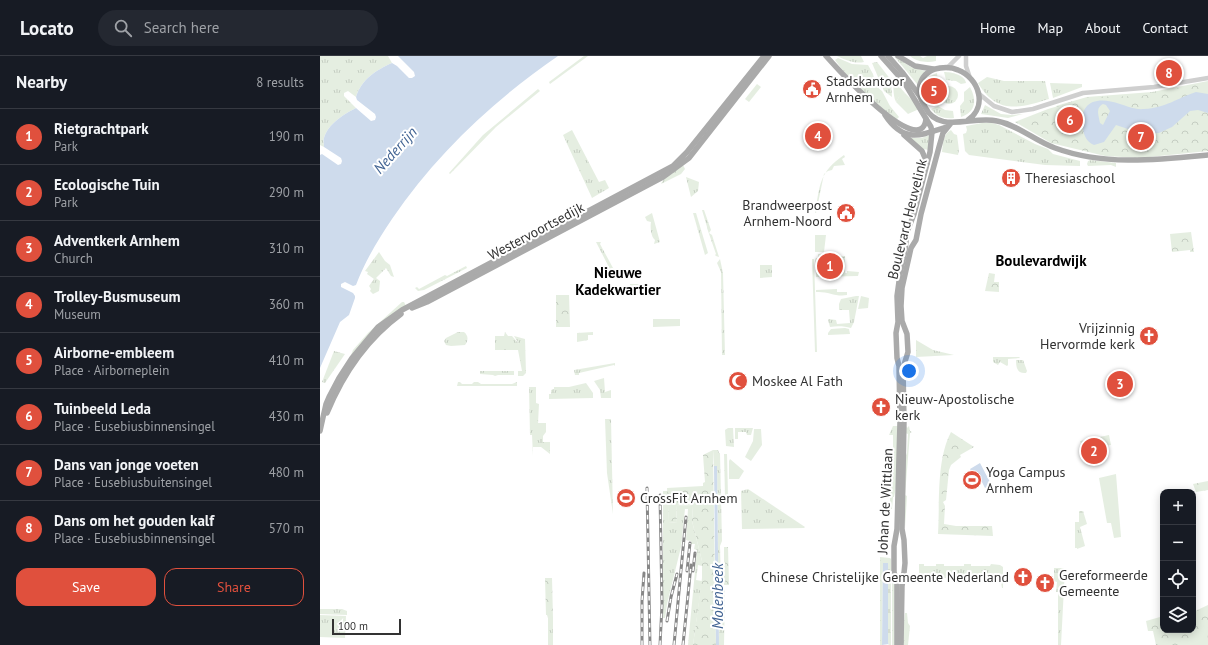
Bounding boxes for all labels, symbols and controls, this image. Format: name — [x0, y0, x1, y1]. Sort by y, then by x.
search box — [98, 10, 378, 46]
text: Locato — [20, 16, 74, 40]
icon: search — [112, 17, 134, 39]
text: Search here — [144, 18, 219, 37]
text: Home — [980, 19, 1015, 37]
text: Map — [1037, 19, 1063, 37]
text: About — [1085, 19, 1121, 37]
text: Contact — [1143, 19, 1188, 37]
pin: 8 — [1156, 58, 1182, 88]
text: Nearby — [16, 71, 67, 93]
place label: Stadskantoor Arnhem — [826, 72, 904, 106]
text: 8 results — [256, 74, 304, 91]
pin: 5 — [921, 76, 947, 106]
public building icon: Stadskantoor Arnhem — [801, 78, 823, 100]
pin: 6 — [1057, 105, 1083, 135]
text: Rietgrachtpark — [54, 119, 149, 138]
pin: 4 — [805, 121, 831, 151]
pin: 7 — [1128, 122, 1154, 152]
water label: Nederrijn — [369, 123, 421, 177]
text: 1 — [25, 128, 33, 145]
text: 190 m — [269, 128, 304, 145]
text: Park — [54, 138, 78, 155]
street label: Boulevard Heuvelink — [883, 156, 931, 281]
building icon: Theresiaschool — [1000, 167, 1022, 189]
place label: Theresiaschool — [1025, 169, 1115, 187]
text: Ecologische Tuin — [54, 175, 160, 194]
text: 2 — [25, 184, 33, 201]
text: 290 m — [269, 184, 304, 201]
text: Park — [54, 194, 78, 211]
place label: Brandweerpost Arnhem-Noord — [742, 196, 832, 230]
street label: Westervoortsedijk — [485, 198, 588, 264]
public building icon: Brandweerpost Arnhem-Noord — [835, 202, 857, 224]
text: Adventkerk Arnhem — [54, 231, 180, 250]
text: 3 — [25, 240, 33, 257]
text: 310 m — [269, 240, 304, 257]
text: Church — [54, 250, 93, 267]
pin: 1 — [817, 251, 843, 281]
district label: Boulevardwijk — [996, 251, 1087, 270]
district label: Nieuwe Kadekwartier — [575, 263, 662, 299]
text: Trolley-Busmuseum — [54, 287, 181, 306]
text: 4 — [25, 296, 33, 313]
text: 360 m — [269, 296, 304, 313]
text: Museum — [54, 306, 101, 323]
place label: Vrijzinnig Hervormde kerk — [1040, 319, 1135, 353]
church icon: Vrijzinnig Hervormde kerk — [1138, 325, 1160, 347]
text: Airborne-embleem — [54, 343, 174, 362]
text: 5 — [25, 352, 33, 369]
text: 410 m — [269, 352, 304, 369]
your location — [899, 361, 919, 381]
text: Place · Airborneplein — [54, 362, 169, 379]
pin: 3 — [1107, 369, 1133, 399]
mosque icon: Moskee Al Fath — [727, 370, 749, 392]
place label: Moskee Al Fath — [752, 372, 843, 390]
place label: Nieuw-Apostolische kerk — [895, 390, 1014, 424]
church icon: Nieuw-Apostolische kerk — [870, 396, 892, 418]
text: Tuinbeeld Leda — [54, 399, 151, 418]
text: 6 — [25, 408, 33, 425]
text: 430 m — [269, 408, 304, 425]
text: Place · Eusebiusbinnensingel — [54, 418, 215, 435]
pin: 2 — [1081, 436, 1107, 466]
street label: Johan de Wittlaan — [873, 448, 897, 555]
text: Dans van jonge voeten — [54, 455, 199, 474]
place label: Yoga Campus Arnhem — [986, 463, 1066, 497]
text: 7 — [25, 464, 33, 481]
text: 480 m — [269, 464, 304, 481]
sports icon: Yoga Campus Arnhem — [961, 469, 983, 491]
text: Place · Eusebiusbuitensingel — [54, 474, 212, 491]
sports icon: CrossFit Arnhem — [615, 487, 637, 509]
place label: CrossFit Arnhem — [640, 489, 738, 507]
map controls — [1160, 489, 1196, 633]
button: + — [1160, 489, 1196, 525]
text: Dans om het gouden kalf — [54, 511, 214, 530]
text: 8 — [25, 520, 33, 537]
text: 570 m — [269, 520, 304, 537]
button: − — [1160, 525, 1196, 561]
text: Place · Eusebiusbinnensingel — [54, 530, 215, 547]
button: locate — [1160, 561, 1196, 597]
water label: Molenbeek — [708, 562, 727, 629]
church icon: Chinese Christelijke Gemeente Nederland — [1012, 566, 1034, 588]
place label: Gereformeerde Gemeente — [1059, 566, 1148, 600]
button: Save — [16, 568, 156, 606]
button: Share — [164, 568, 304, 606]
place label: Chinese Christelijke Gemeente Nederland — [761, 568, 1009, 586]
church icon: Gereformeerde Gemeente — [1034, 572, 1056, 594]
button: layers — [1160, 597, 1196, 633]
scale bar — [332, 617, 401, 636]
text: 100 m — [338, 619, 368, 633]

